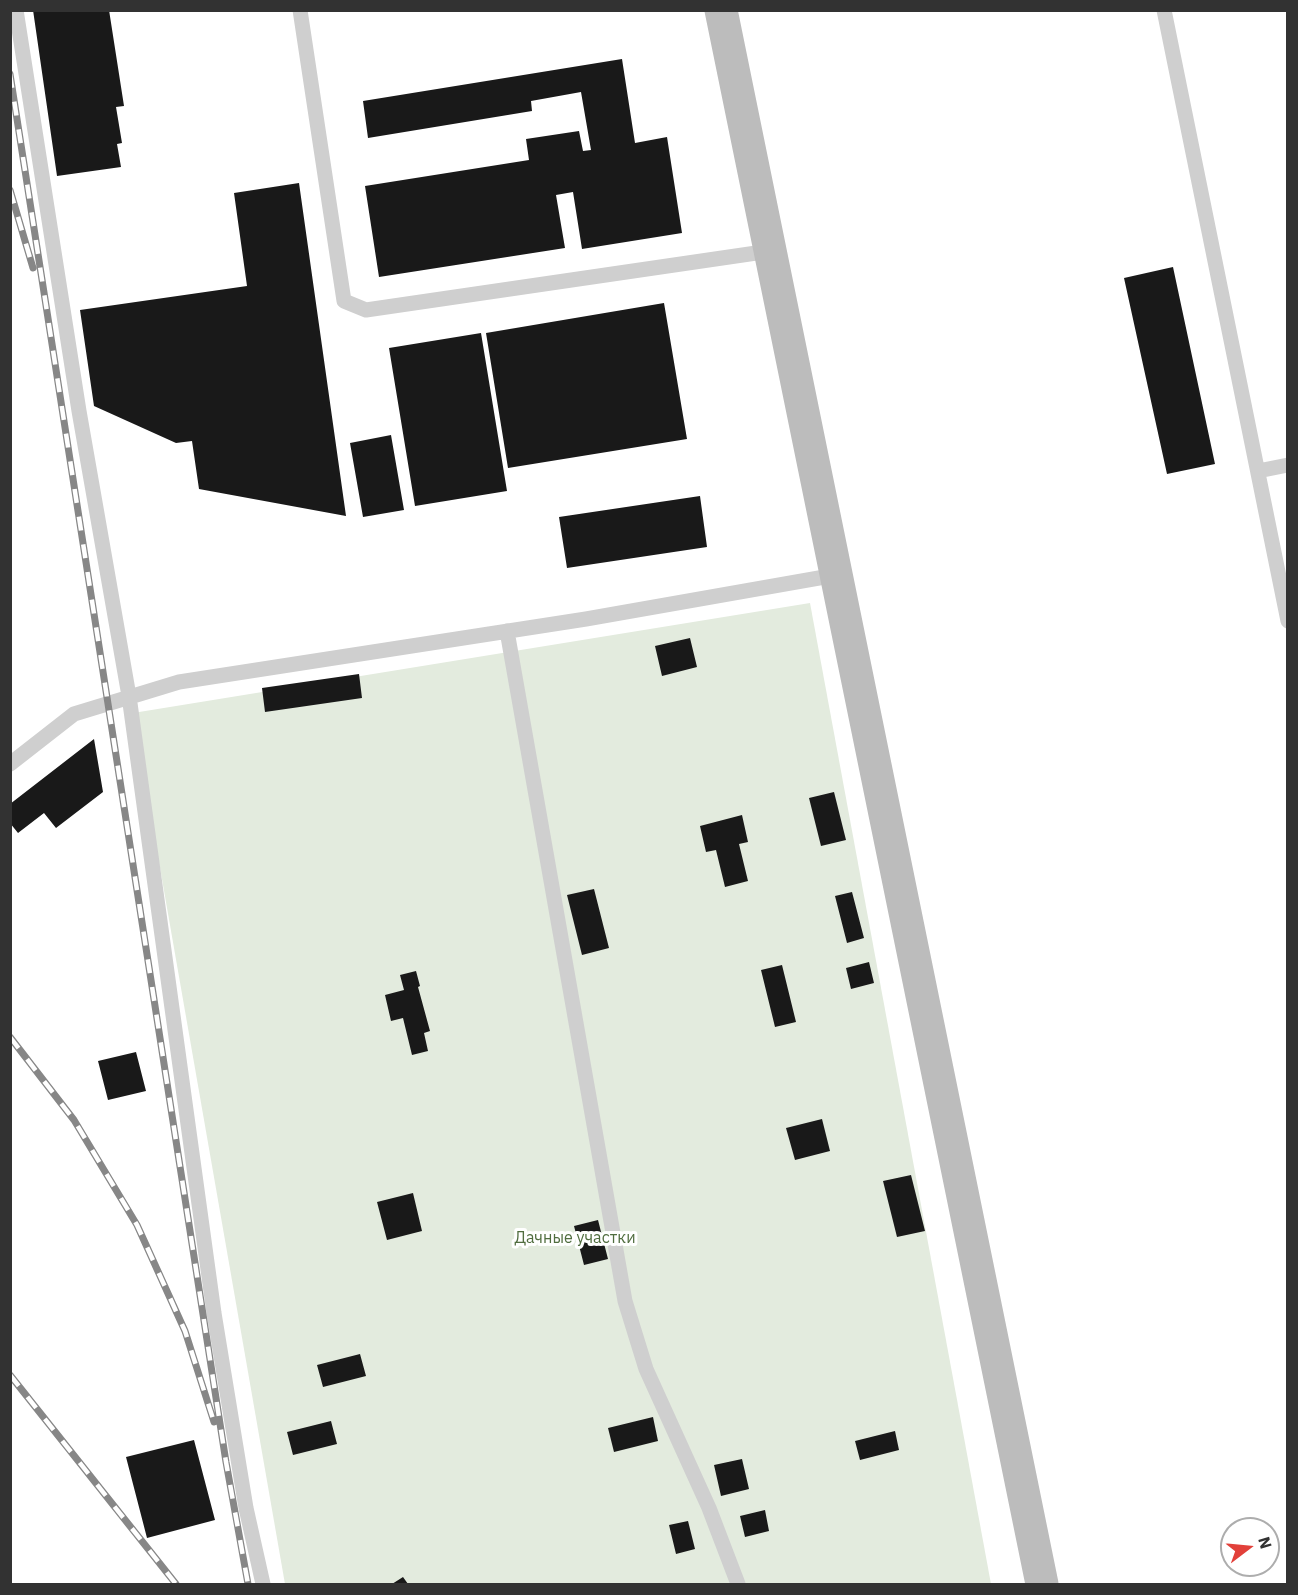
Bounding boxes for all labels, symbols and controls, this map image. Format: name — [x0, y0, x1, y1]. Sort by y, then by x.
park label: Дачные участки — [514, 1228, 636, 1248]
north arrow — [1220, 1517, 1280, 1577]
text: N — [1254, 1534, 1277, 1551]

